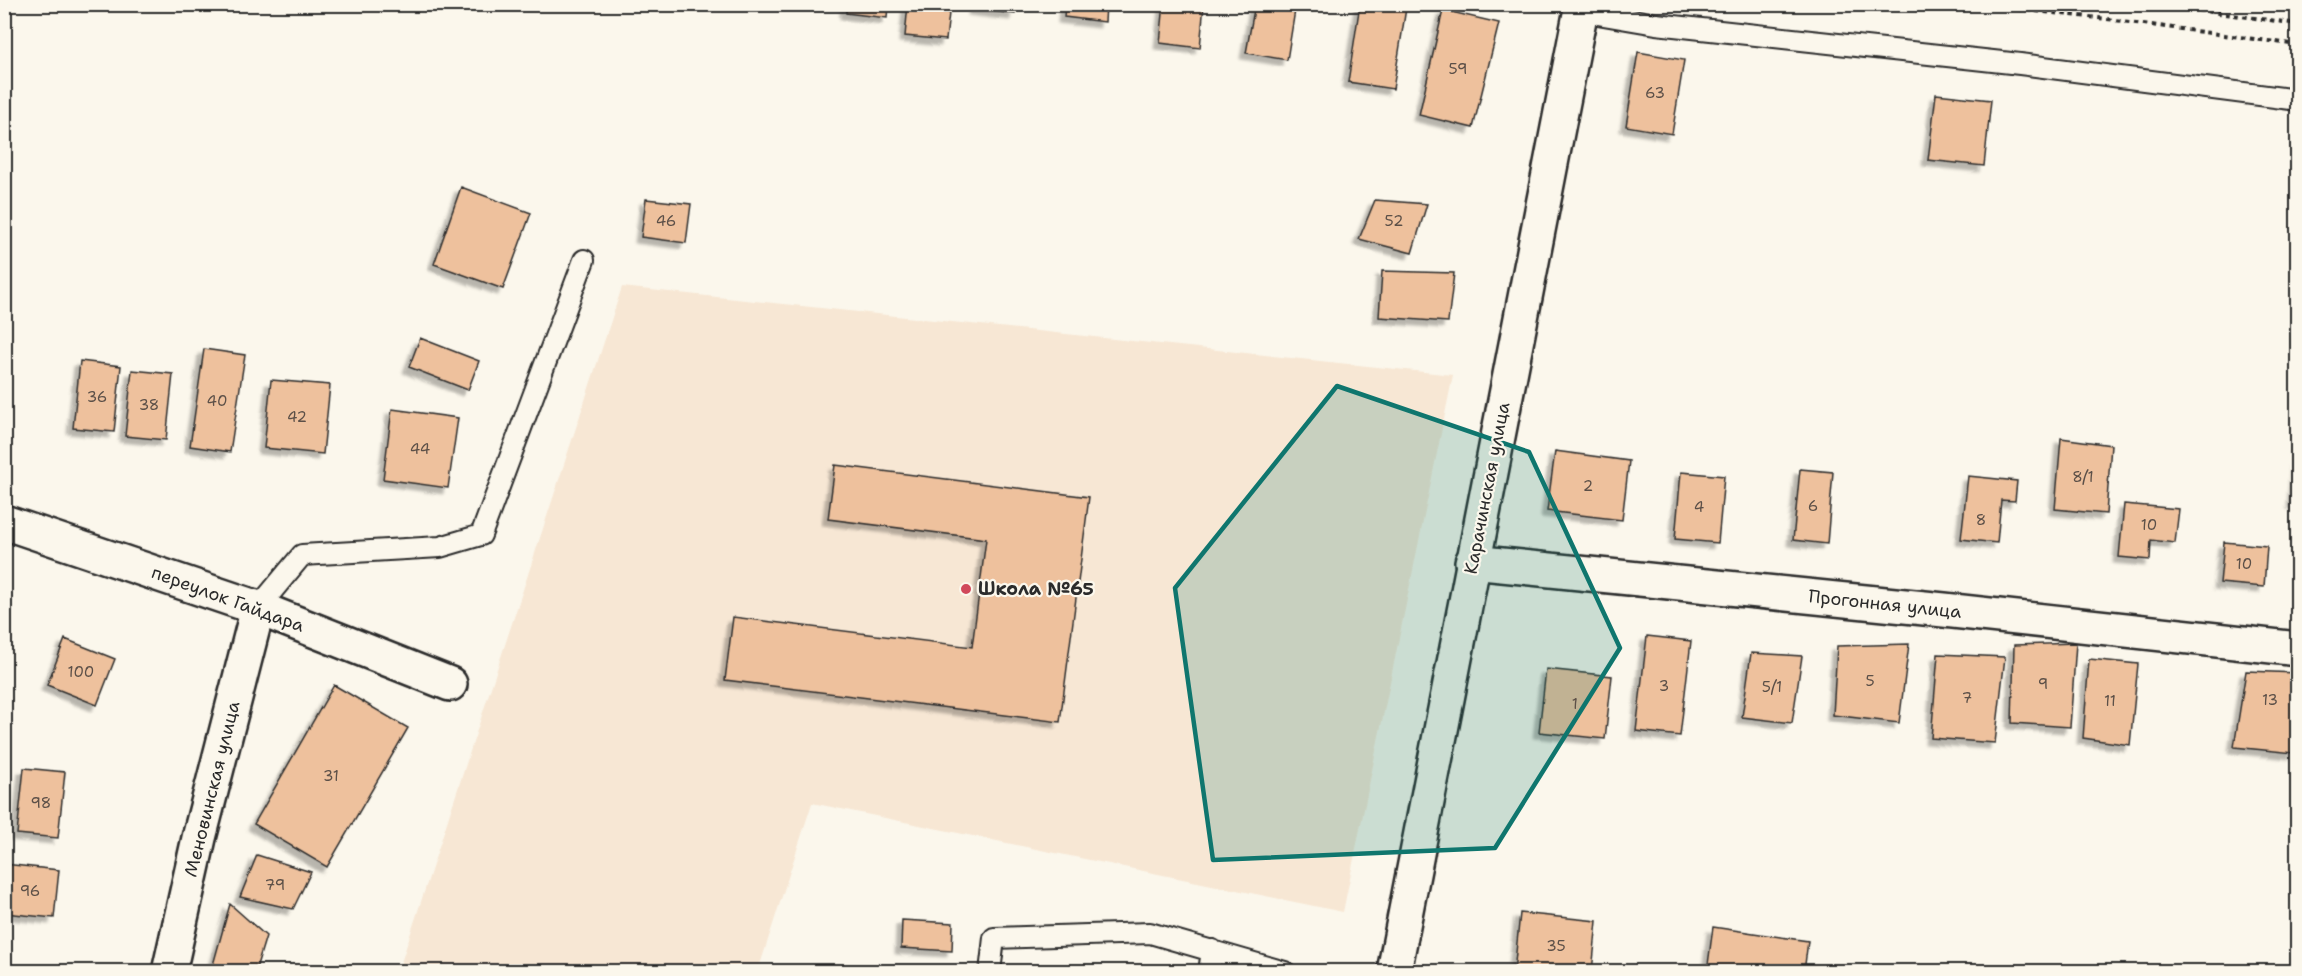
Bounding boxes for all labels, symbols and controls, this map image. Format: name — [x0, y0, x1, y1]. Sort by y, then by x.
house number: 59 — [1449, 59, 1467, 79]
house number: 63 — [1645, 83, 1665, 103]
house number: 46 — [656, 211, 676, 231]
house number: 52 — [1385, 211, 1403, 231]
house number: 36 — [87, 387, 107, 407]
house number: 40 — [207, 391, 227, 411]
house number: 38 — [139, 395, 159, 415]
street label: Карачинская улица — [1459, 400, 1515, 576]
house number: 42 — [287, 407, 307, 427]
house number: 44 — [410, 439, 430, 459]
house number: 8/1 — [2072, 467, 2094, 487]
house number: 2 — [1583, 476, 1593, 496]
house number: 6 — [1808, 496, 1818, 516]
house number: 4 — [1694, 497, 1704, 517]
house number: 8 — [1976, 510, 1986, 530]
house number: 10 — [2141, 515, 2157, 535]
house number: 10 — [2236, 554, 2252, 574]
street label: переулок Гайдара — [148, 560, 308, 638]
place label: Школа №65 — [978, 577, 1094, 601]
marker: Школа №65 — [959, 582, 973, 596]
street label: Прогонная улица — [1807, 584, 1963, 624]
house number: 100 — [68, 662, 94, 682]
house number: 5 — [1865, 671, 1875, 691]
house number: 9 — [2038, 674, 2048, 694]
house number: 3 — [1659, 676, 1669, 696]
house number: 5/1 — [1762, 677, 1782, 697]
house number: 7 — [1962, 688, 1972, 708]
house number: 13 — [2262, 690, 2278, 710]
house number: 11 — [2104, 691, 2116, 711]
house number: 1 — [1572, 694, 1578, 714]
street label: Меновинская улица — [179, 699, 245, 879]
house number: 31 — [323, 766, 339, 786]
house number: 98 — [31, 793, 51, 813]
house number: 79 — [265, 875, 285, 895]
house number: 96 — [20, 881, 40, 901]
house number: 35 — [1546, 936, 1566, 956]

